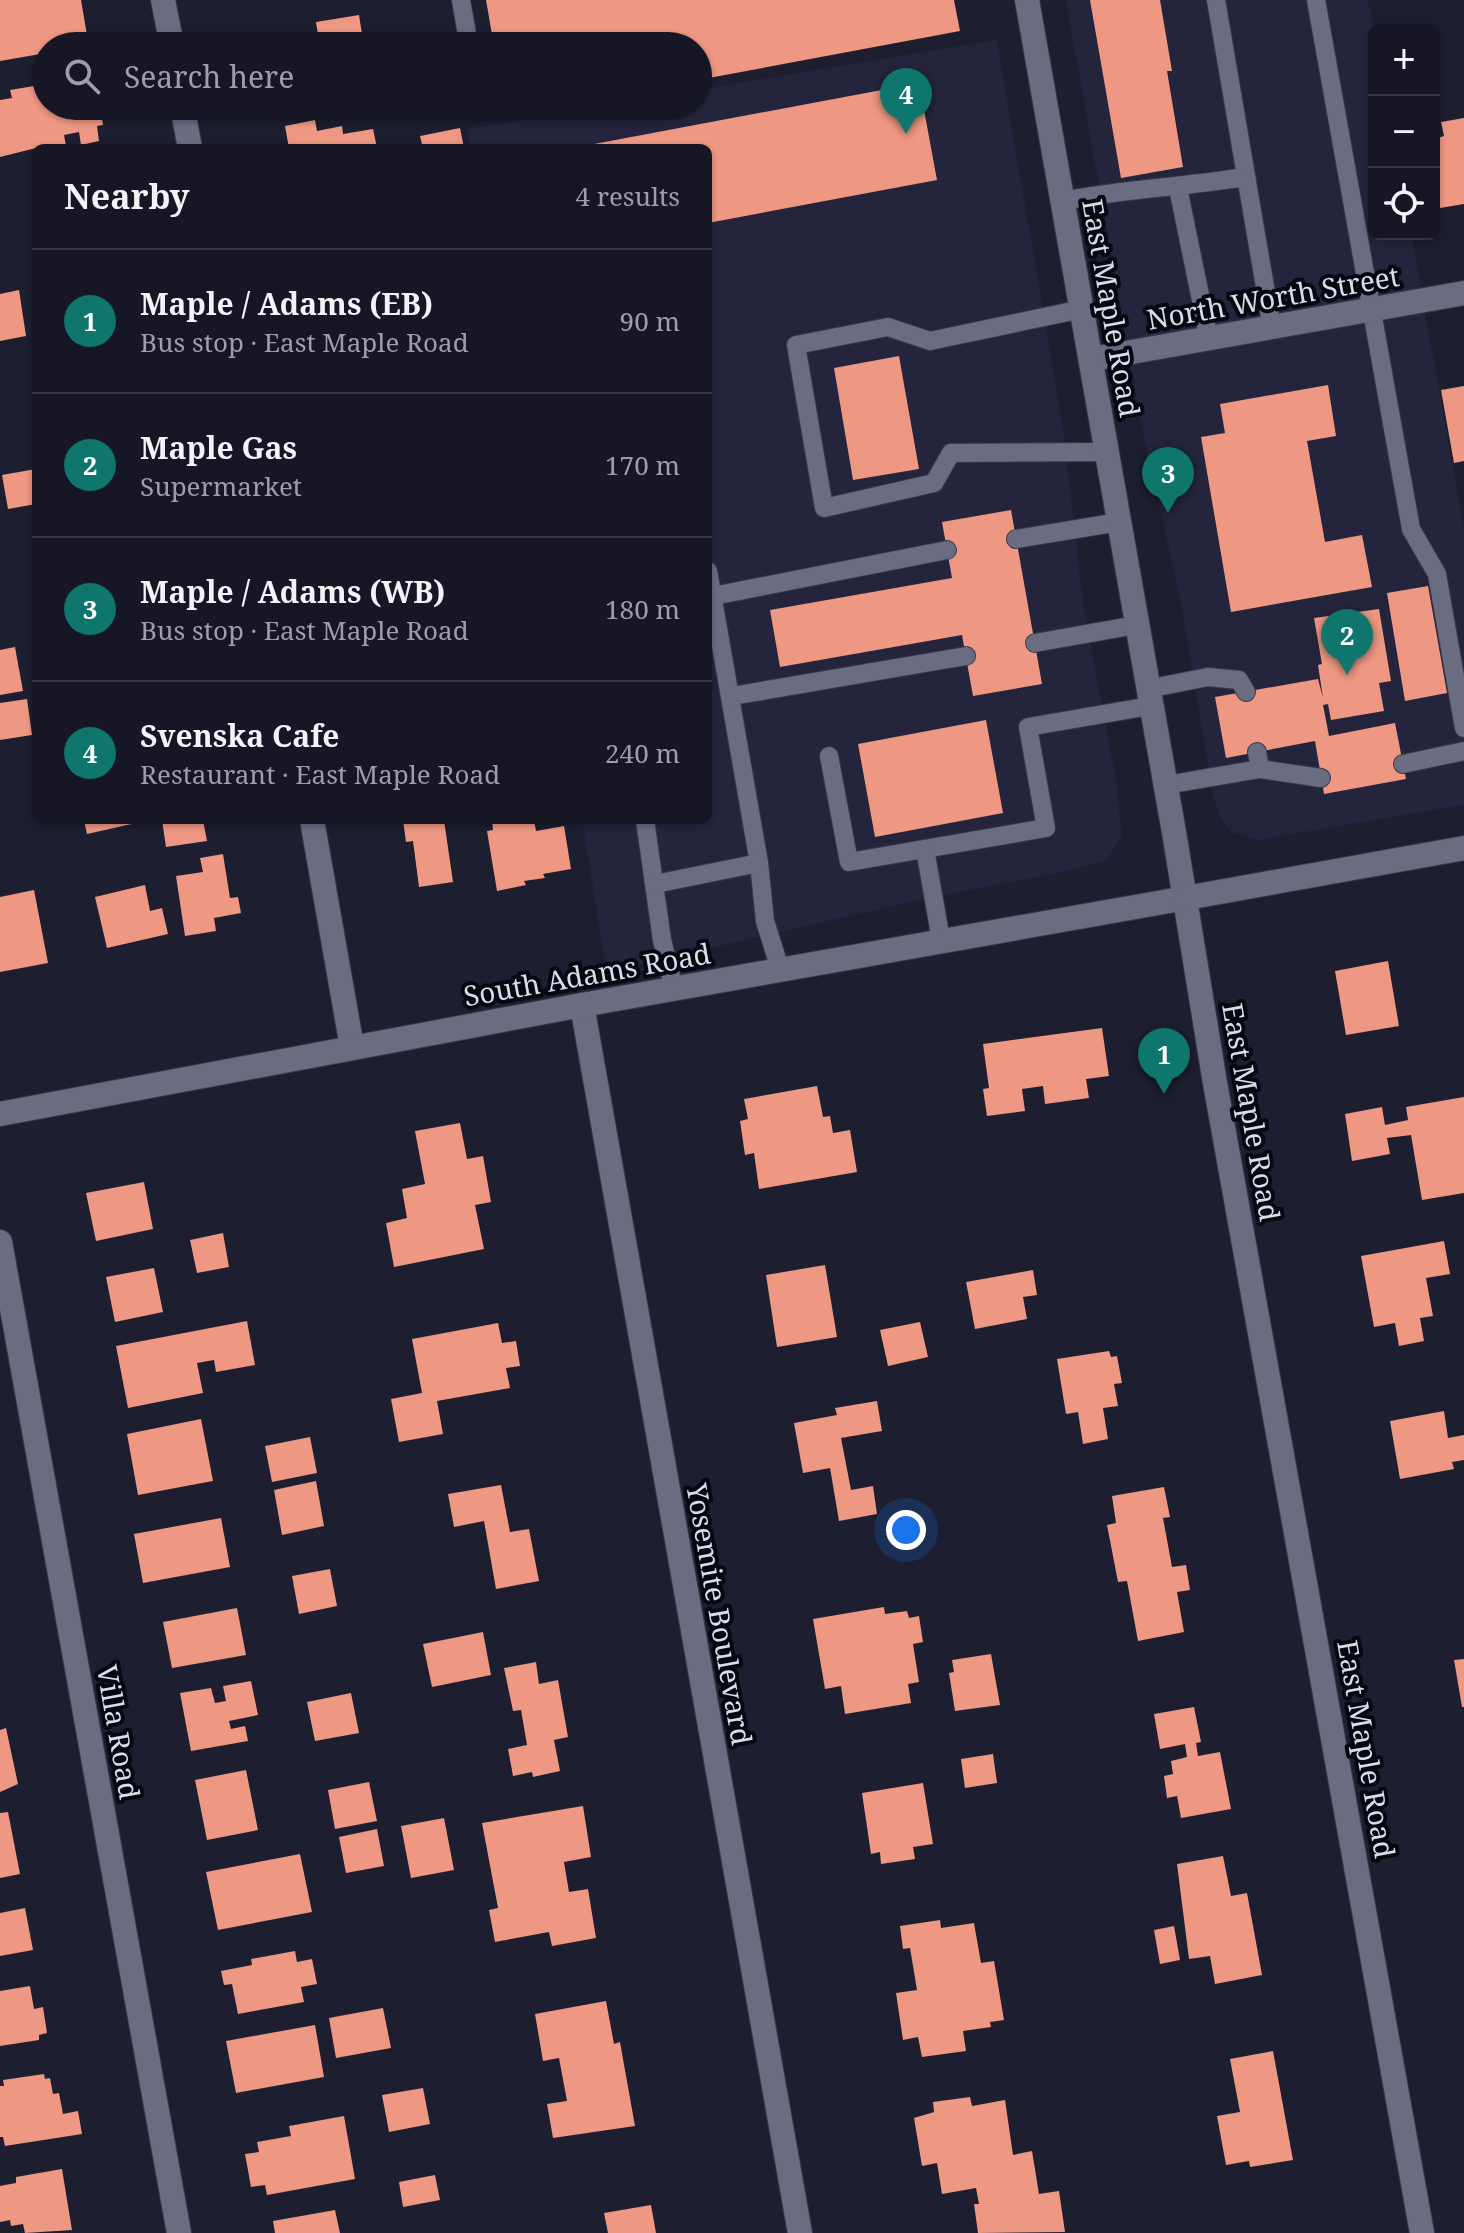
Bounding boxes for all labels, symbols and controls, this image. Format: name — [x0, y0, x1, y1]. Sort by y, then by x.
map controls — [1368, 24, 1440, 240]
button: + — [1368, 24, 1440, 96]
search box — [32, 32, 712, 120]
icon: search — [60, 54, 104, 98]
text: Search here — [124, 56, 294, 97]
pin: 4 — [880, 68, 932, 134]
button: − — [1368, 96, 1440, 168]
button: locate — [1368, 168, 1440, 240]
text: Nearby — [64, 173, 190, 219]
text: 4 results — [575, 178, 680, 214]
street label: East Maple Road — [1074, 196, 1150, 420]
street label: North Worth Street — [1144, 256, 1402, 338]
text: Maple / Adams (EB) — [140, 283, 433, 324]
text: 1 — [83, 303, 97, 339]
text: 90 m — [620, 303, 680, 339]
text: Bus stop · East Maple Road — [140, 324, 469, 360]
text: Maple Gas — [140, 427, 297, 468]
text: 2 — [83, 447, 97, 483]
text: 170 m — [605, 447, 680, 483]
pin: 3 — [1142, 447, 1194, 513]
text: Supermarket — [140, 468, 302, 504]
text: Maple / Adams (WB) — [140, 571, 445, 612]
text: 3 — [83, 591, 97, 627]
text: 180 m — [605, 591, 680, 627]
pin: 2 — [1321, 609, 1373, 675]
text: Bus stop · East Maple Road — [140, 612, 469, 648]
text: Svenska Cafe — [140, 715, 340, 756]
text: 4 — [83, 735, 97, 771]
text: 240 m — [605, 735, 680, 771]
text: Restaurant · East Maple Road — [140, 756, 500, 792]
street label: South Adams Road — [461, 934, 713, 1014]
street label: East Maple Road — [1214, 1000, 1290, 1224]
pin: 1 — [1138, 1028, 1190, 1094]
street label: Yosemite Boulevard — [678, 1479, 762, 1748]
your location — [886, 1510, 926, 1550]
street label: East Maple Road — [1329, 1637, 1405, 1861]
street label: Villa Road — [89, 1662, 149, 1802]

